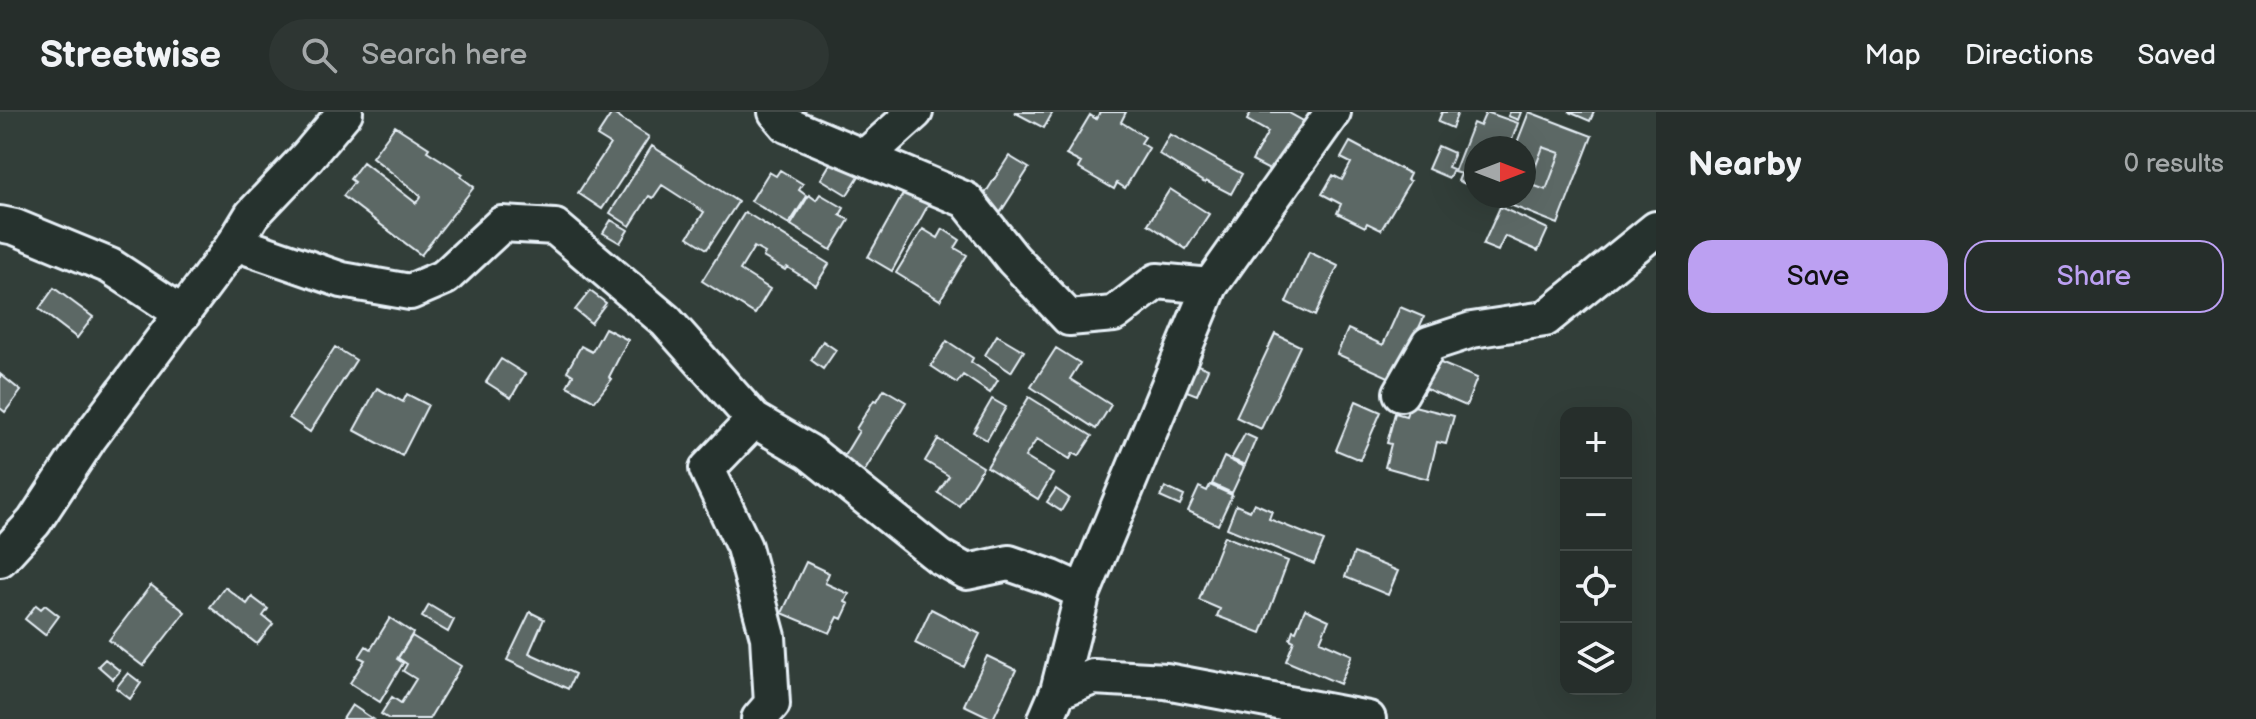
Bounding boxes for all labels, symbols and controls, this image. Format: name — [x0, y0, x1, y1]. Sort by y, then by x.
search box — [269, 19, 829, 91]
text: Streetwise — [40, 33, 221, 78]
icon: search — [297, 33, 341, 77]
text: Search here — [361, 37, 527, 73]
text: Map — [1864, 39, 1921, 72]
text: Directions — [1965, 39, 2093, 72]
text: Saved — [2137, 39, 2216, 72]
north arrow — [1464, 136, 1536, 208]
text: Nearby — [1688, 144, 1802, 185]
text: 0 results — [2124, 149, 2224, 180]
button: Save — [1688, 240, 1948, 313]
button: Share — [1964, 240, 2224, 313]
map controls — [1560, 407, 1632, 695]
button: + — [1560, 407, 1632, 479]
button: − — [1560, 479, 1632, 551]
button: locate — [1560, 551, 1632, 623]
button: layers — [1560, 623, 1632, 695]

